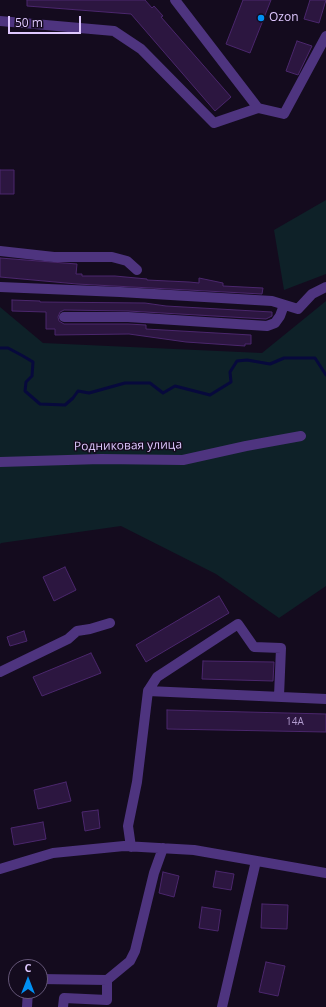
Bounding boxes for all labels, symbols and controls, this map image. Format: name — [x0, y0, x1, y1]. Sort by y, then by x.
scale bar — [10, 8, 83, 34]
place label: Ozon — [269, 11, 299, 25]
marker: Ozon — [256, 13, 266, 23]
text: 50 m — [15, 14, 43, 31]
street label: Родниковая улица — [74, 438, 182, 454]
house number: 14А — [286, 716, 304, 728]
north arrow — [8, 959, 48, 999]
text: С — [24, 960, 32, 975]

